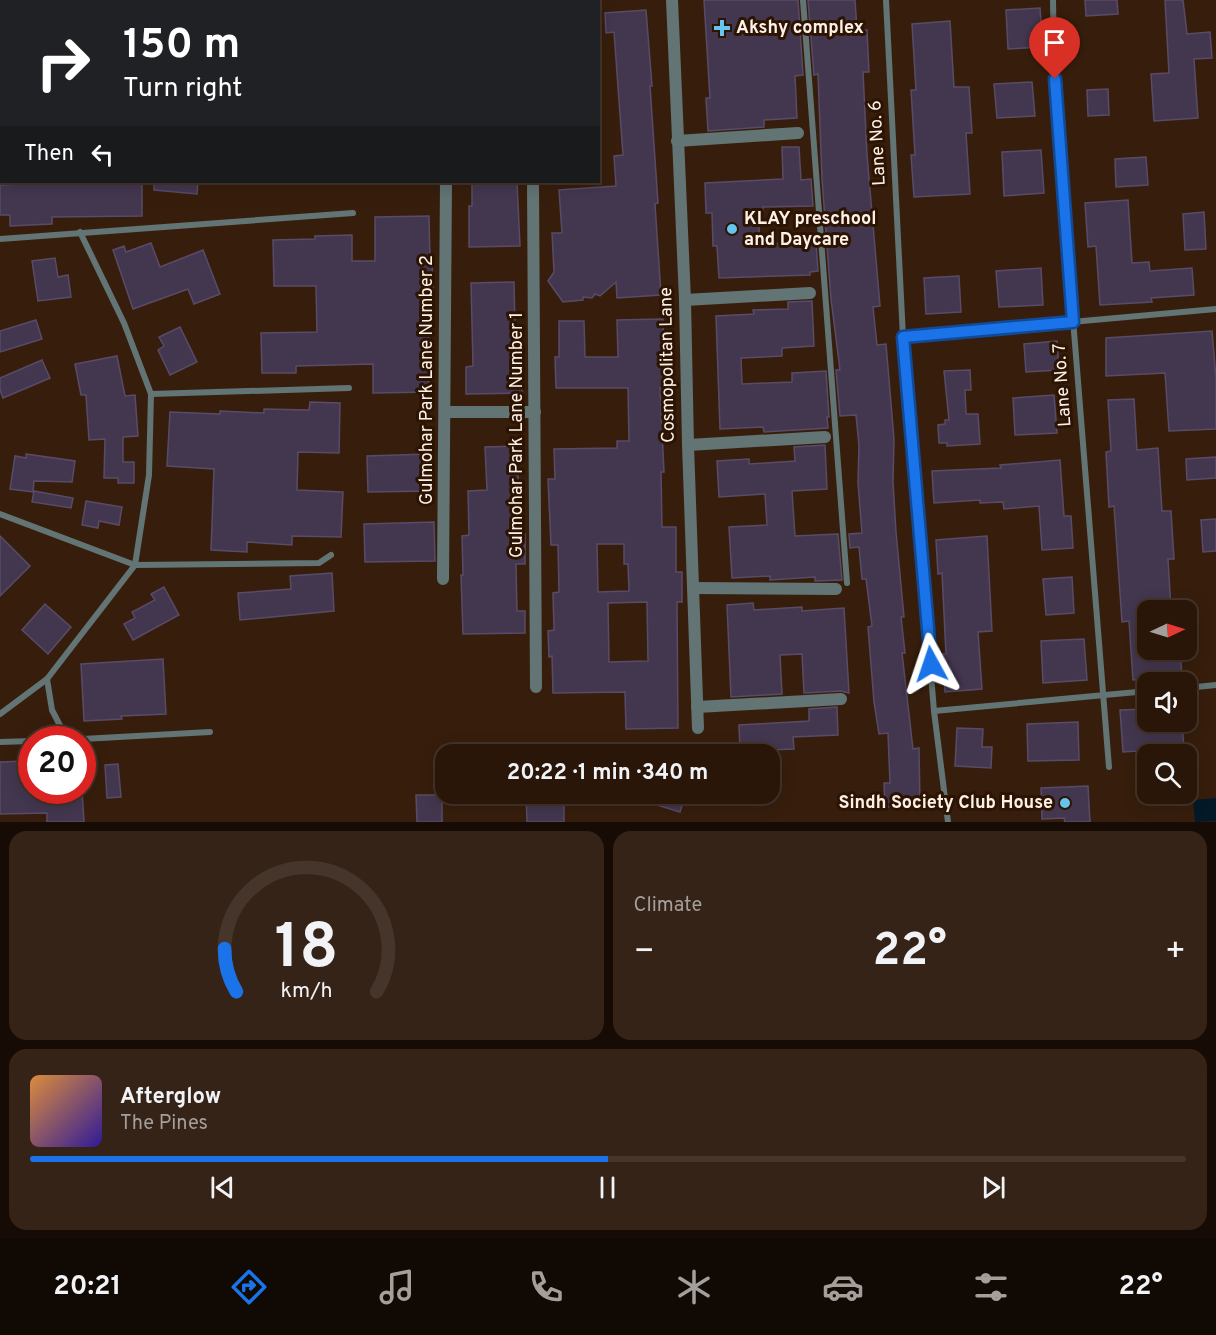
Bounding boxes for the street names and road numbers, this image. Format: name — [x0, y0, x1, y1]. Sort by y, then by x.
street label: Lane No. 6 — [864, 100, 892, 186]
street label: Gulmohar Park Lane Number 2 — [416, 255, 439, 505]
street label: Cosmopolitan Lane — [655, 287, 681, 443]
street label: Gulmohar Park Lane Number 1 — [506, 312, 529, 558]
street label: Lane No. 7 — [1049, 342, 1077, 428]

